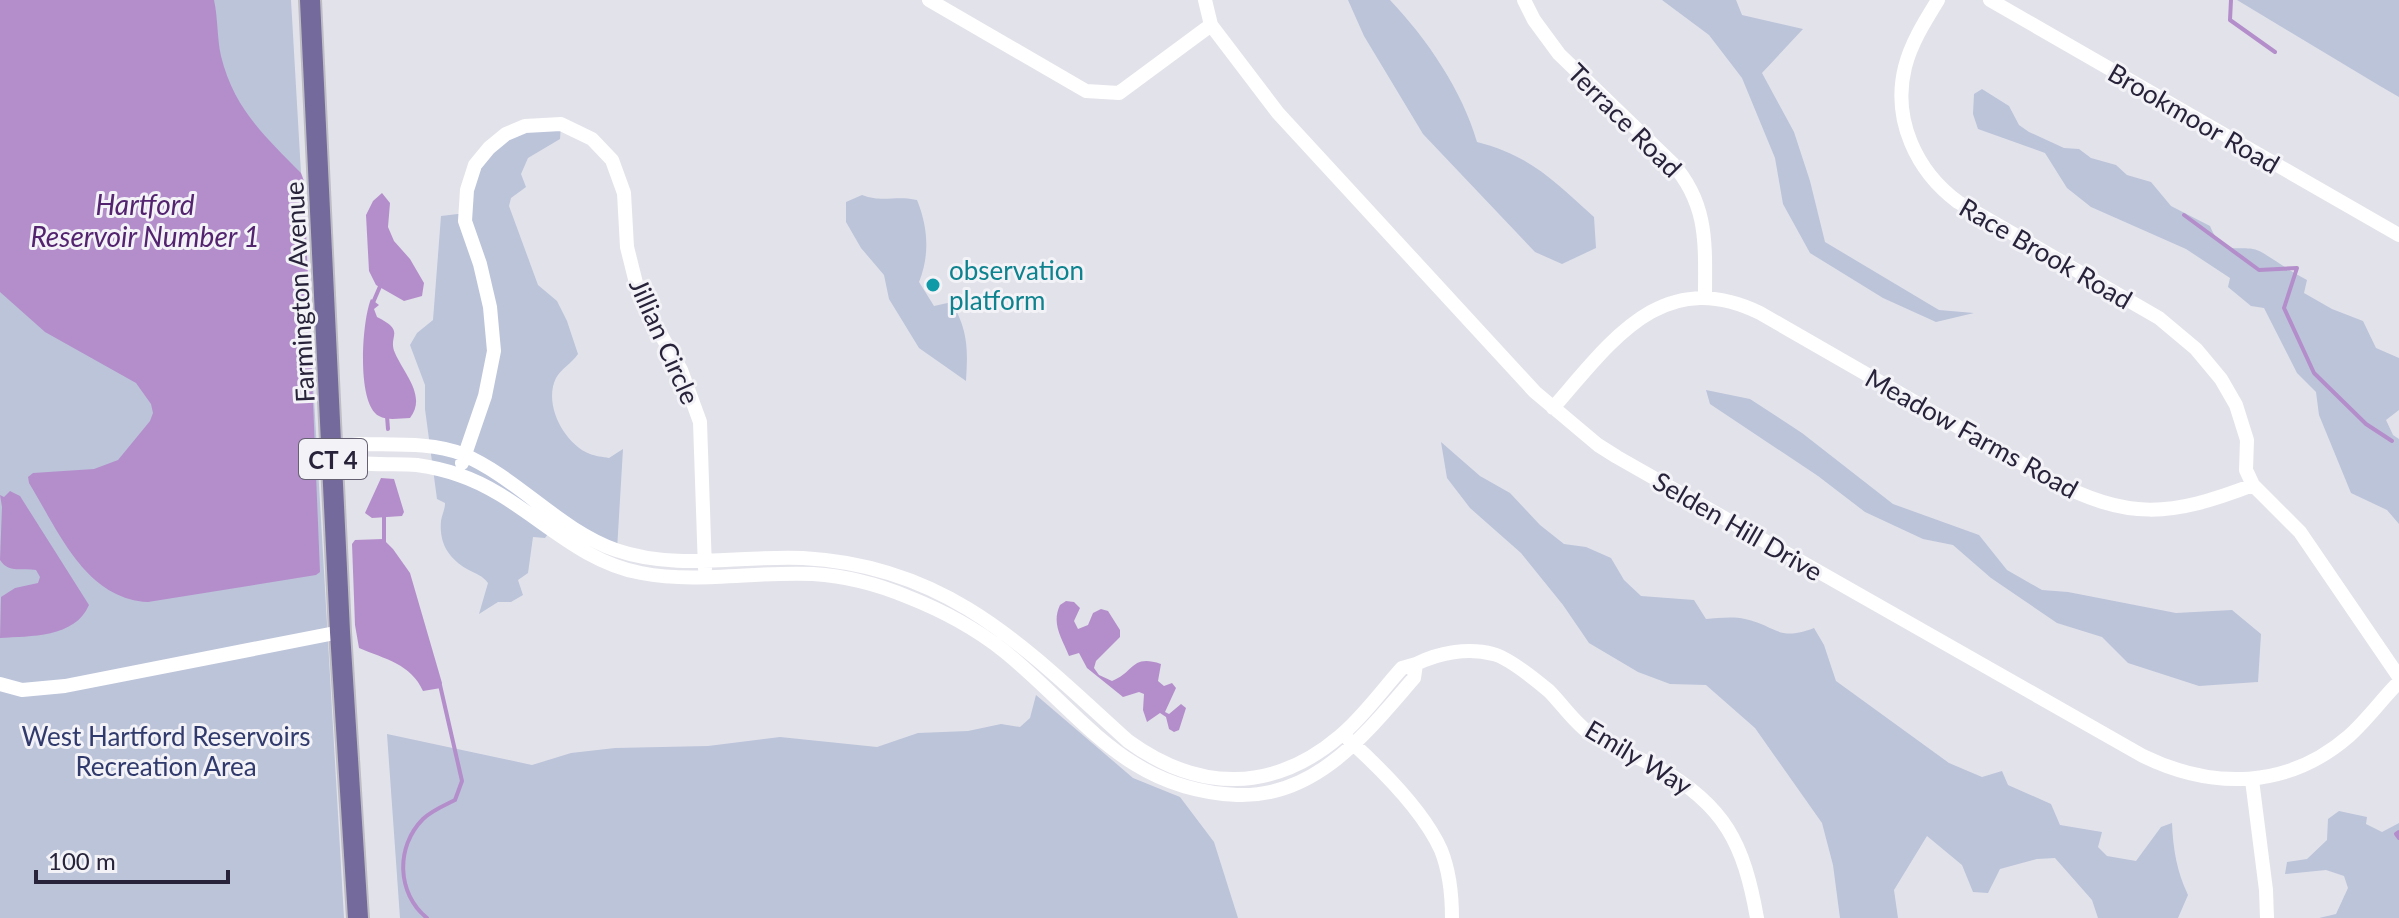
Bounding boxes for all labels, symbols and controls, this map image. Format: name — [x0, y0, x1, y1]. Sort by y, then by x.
street label: Terrace Road — [1561, 56, 1689, 184]
street label: Brookmoor Road — [2103, 56, 2285, 180]
street label: Farmington Avenue — [277, 181, 321, 403]
water label: Hartford Reservoir Number 1 — [30, 187, 260, 253]
street label: Race Brook Road — [1954, 191, 2138, 315]
place label: observation platform — [949, 254, 1084, 316]
street label: Jillian Circle — [623, 273, 707, 409]
marker: observation platform — [924, 276, 942, 294]
street label: Meadow Farms Road — [1860, 361, 2084, 505]
road number: CT 4 — [299, 439, 367, 479]
street label: Selden Hill Drive — [1648, 465, 1828, 587]
street label: Emily Way — [1580, 713, 1699, 802]
park label: West Hartford Reservoirs Recreation Area — [22, 720, 310, 782]
scale bar — [36, 834, 228, 884]
text: 100 m — [48, 846, 116, 875]

